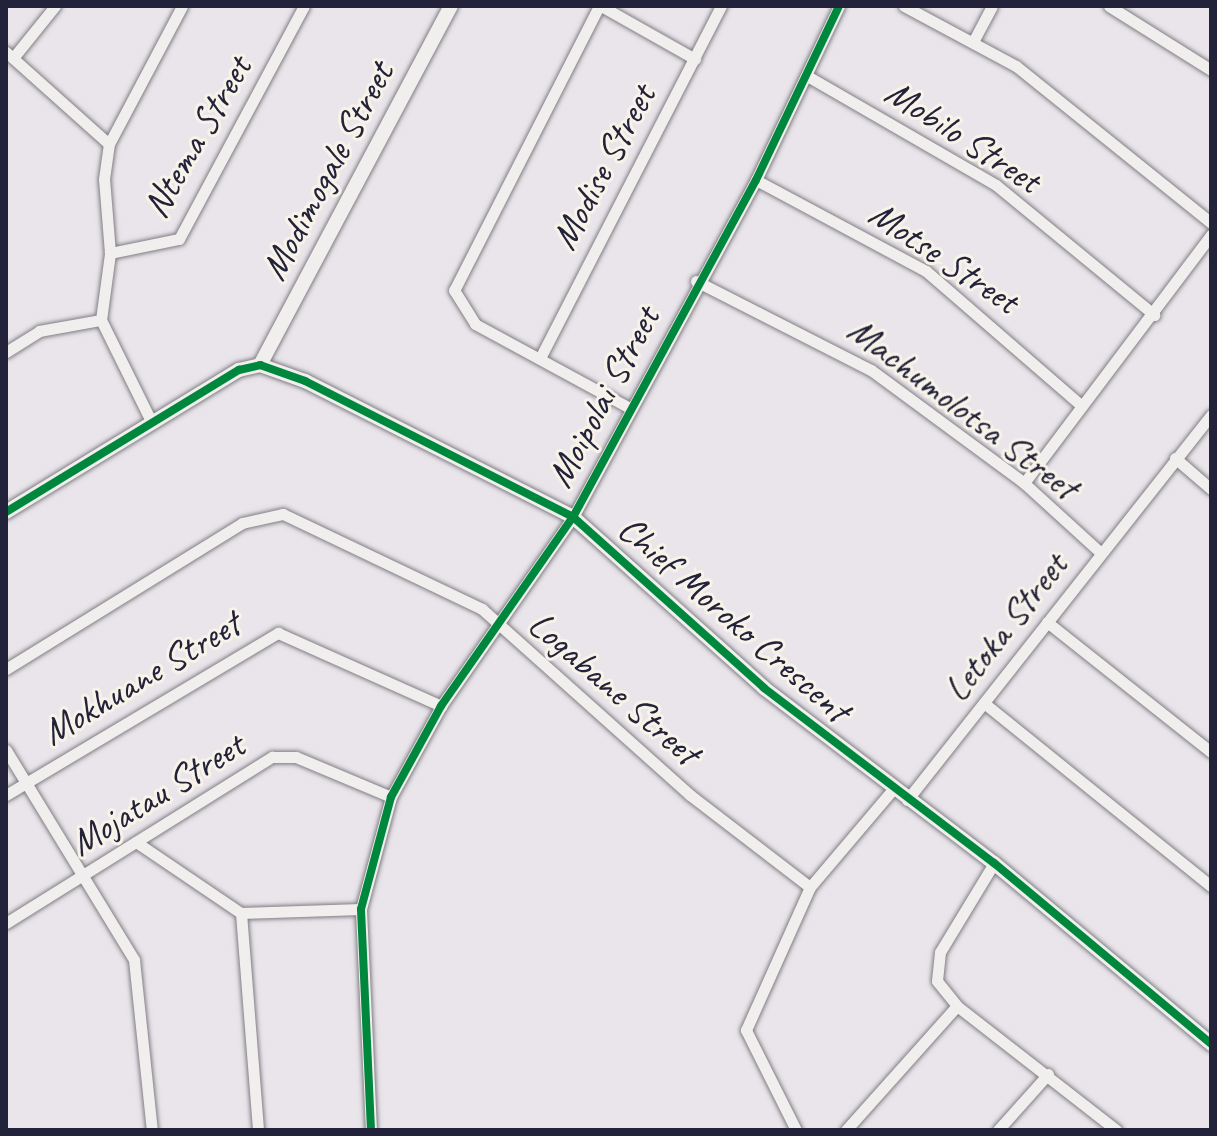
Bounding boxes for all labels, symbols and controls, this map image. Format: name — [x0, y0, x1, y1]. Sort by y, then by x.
street label: Ntema Street — [133, 48, 261, 226]
street label: Modimogale Street — [250, 54, 404, 288]
street label: Mobilo Street — [877, 69, 1049, 203]
street label: Modise Street — [541, 77, 665, 257]
street label: Motse Street — [861, 190, 1027, 324]
street label: Moipolai Street — [536, 299, 670, 495]
street label: Machumolotsa Street — [839, 307, 1087, 509]
street label: Chief Moroko Crescent — [609, 506, 859, 732]
street label: Letoka Street — [933, 544, 1077, 710]
street label: Mokhuane Street — [34, 601, 248, 755]
street label: Logabane Street — [519, 601, 709, 775]
street label: Mojatau Street — [61, 722, 253, 866]

